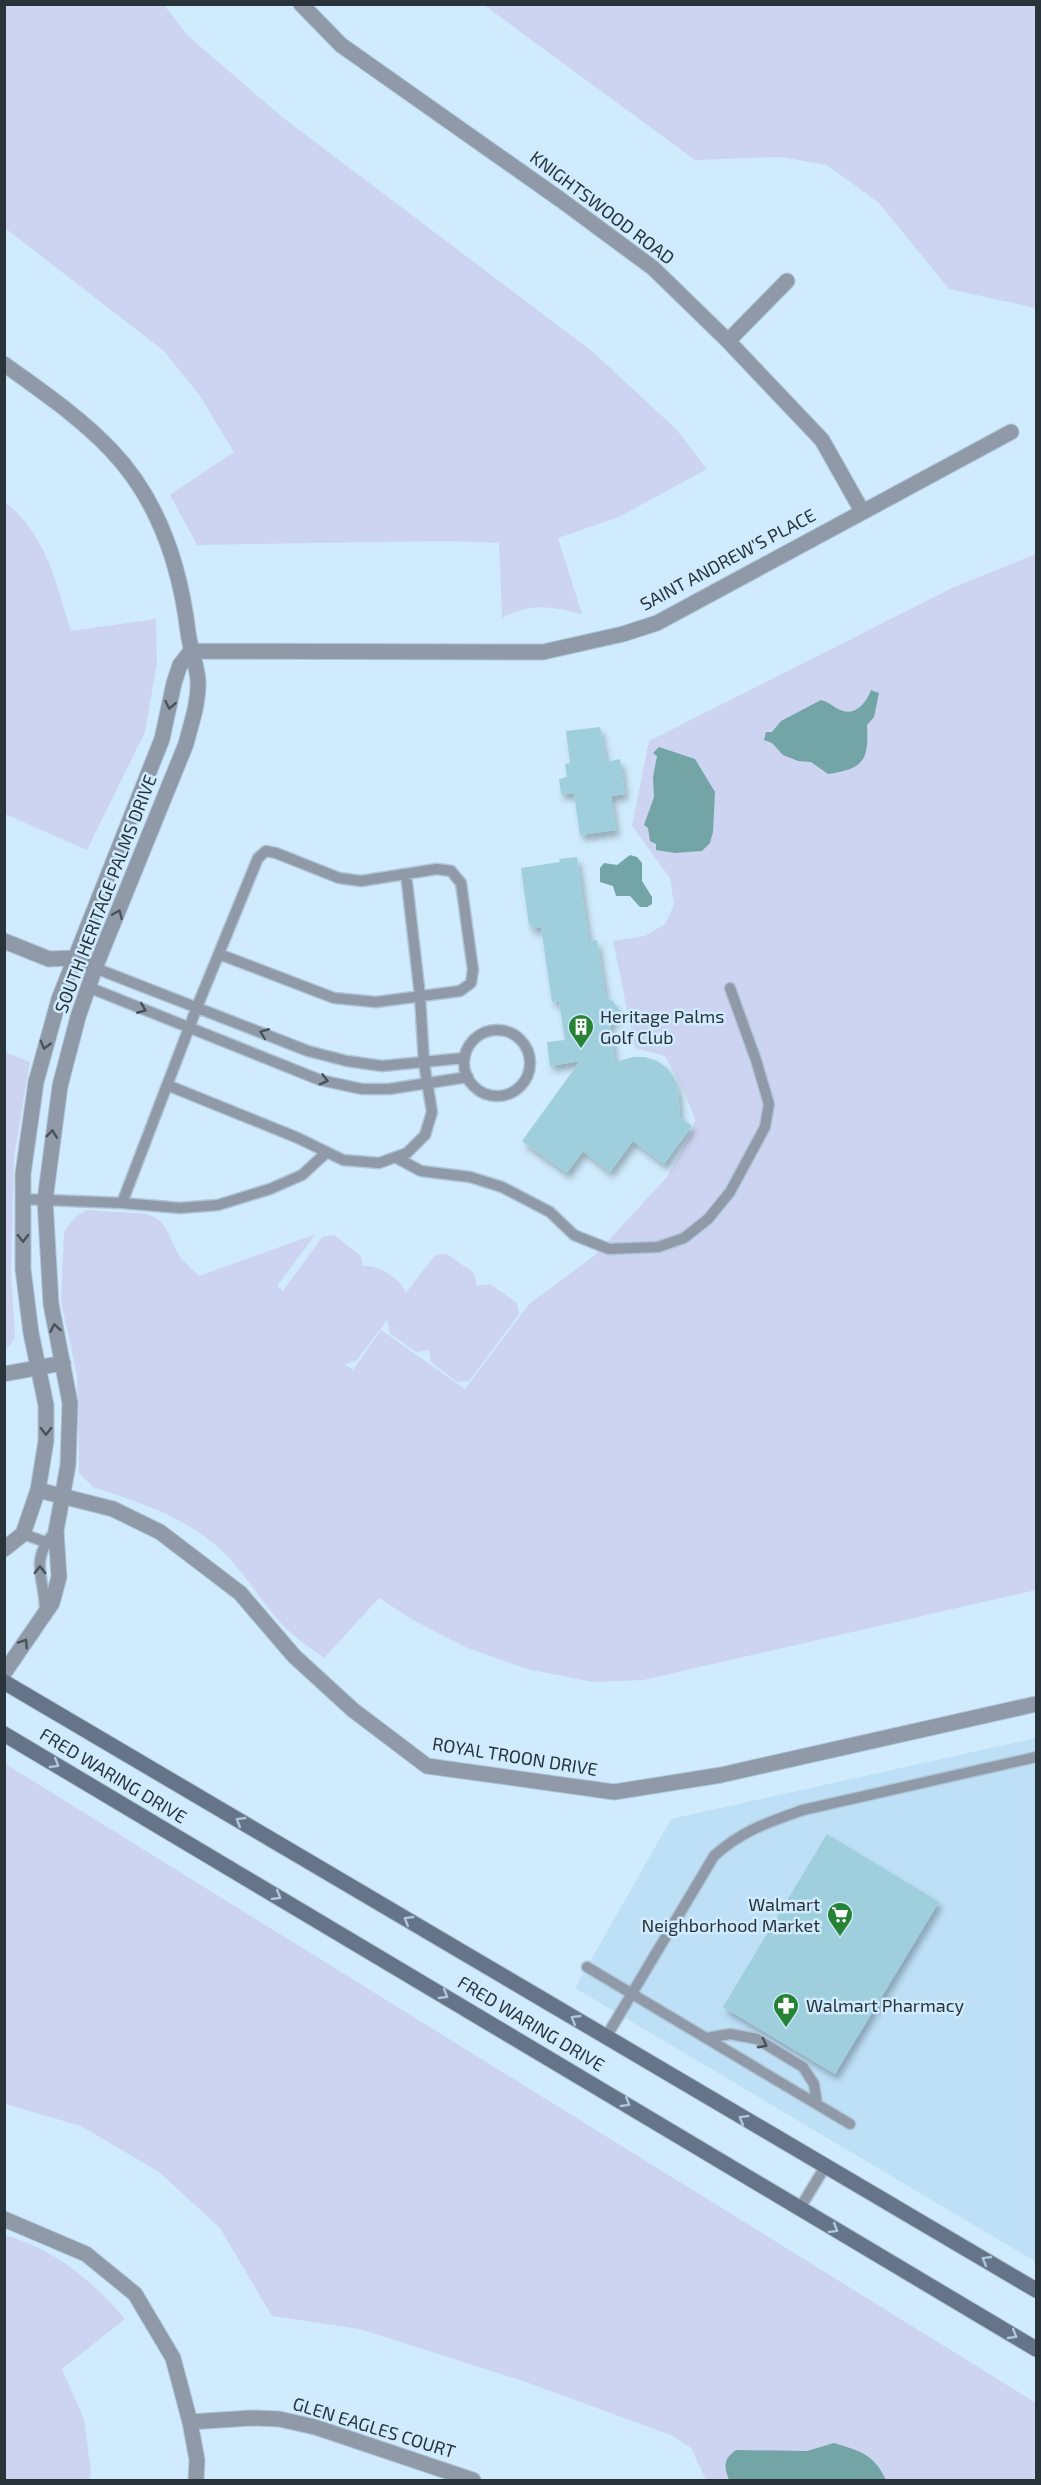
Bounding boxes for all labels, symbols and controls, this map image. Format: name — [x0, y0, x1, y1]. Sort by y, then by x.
street label: KNIGHTSWOOD ROAD — [526, 146, 679, 269]
street label: SAINT ANDREW'S PLACE — [636, 503, 819, 615]
one-way arrow — [164, 699, 177, 709]
street label: SOUTH HERITAGE PALMS DRIVE — [49, 771, 161, 1016]
one-way arrow — [111, 910, 123, 921]
one-way arrow — [136, 1002, 147, 1014]
place label: Heritage Palms Golf Club — [600, 1005, 724, 1048]
building icon: Heritage Palms Golf Club — [566, 1012, 596, 1050]
one-way arrow — [259, 1028, 270, 1041]
one-way arrow — [40, 1040, 53, 1050]
one-way arrow — [318, 1073, 329, 1085]
one-way arrow — [45, 1129, 58, 1139]
one-way arrow — [17, 1233, 29, 1242]
one-way arrow — [50, 1323, 62, 1333]
one-way arrow — [40, 1426, 52, 1435]
one-way arrow — [33, 1565, 46, 1574]
one-way arrow — [16, 1639, 28, 1649]
street label: FRED WARING DRIVE — [36, 1723, 191, 1828]
street label: ROYAL TROON DRIVE — [431, 1732, 599, 1780]
one-way arrow — [49, 1757, 59, 1768]
one-way arrow — [236, 1817, 246, 1828]
one-way arrow — [271, 1888, 281, 1900]
place label: Walmart Neighborhood Market — [641, 1893, 820, 1936]
supermarket icon: Walmart Neighborhood Market — [825, 1900, 855, 1938]
one-way arrow — [404, 1916, 414, 1928]
street label: FRED WARING DRIVE — [454, 1971, 609, 2076]
one-way arrow — [438, 1988, 448, 2000]
pharmacy icon: Walmart Pharmacy — [771, 1991, 801, 2029]
place label: Walmart Pharmacy — [806, 1994, 964, 2016]
one-way arrow — [571, 2015, 581, 2027]
one-way arrow — [757, 2036, 768, 2048]
one-way arrow — [620, 2096, 630, 2108]
one-way arrow — [739, 2114, 749, 2126]
one-way arrow — [828, 2221, 838, 2233]
one-way arrow — [982, 2256, 992, 2268]
one-way arrow — [1007, 2328, 1017, 2339]
street label: GLEN EAGLES COURT — [290, 2392, 459, 2462]

